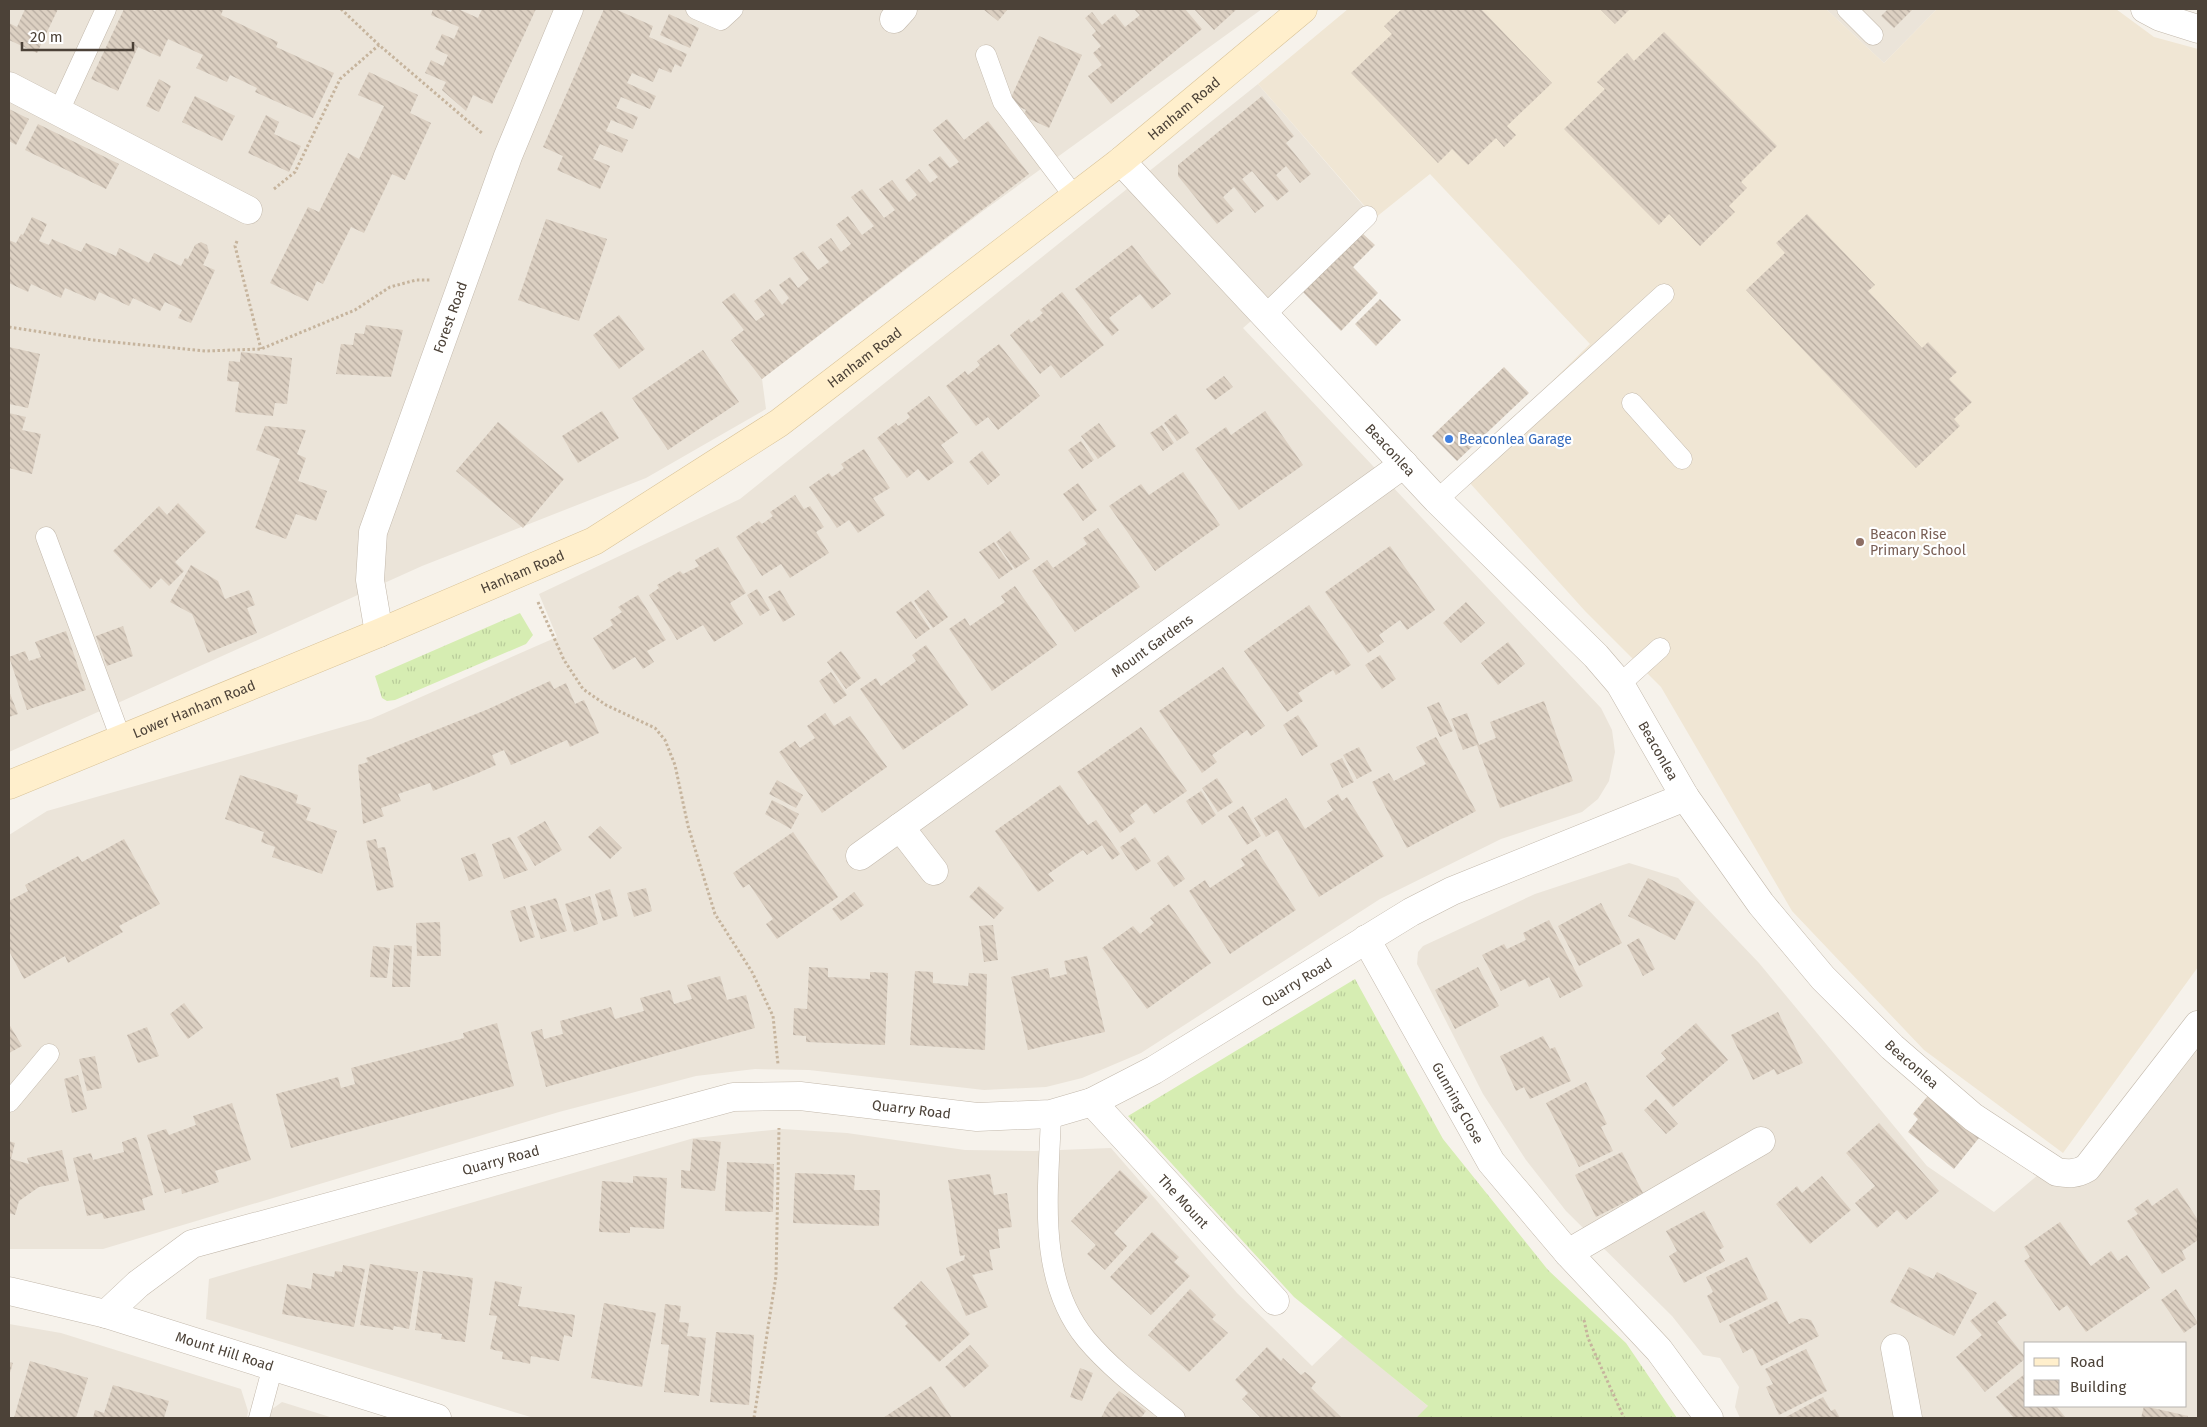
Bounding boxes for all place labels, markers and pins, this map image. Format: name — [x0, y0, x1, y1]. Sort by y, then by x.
place label: Beaconlea Garage — [1459, 431, 1572, 448]
marker: Beaconlea Garage — [1443, 433, 1455, 445]
place label: Beacon Rise Primary School — [1870, 526, 1966, 559]
marker: Beacon Rise Primary School — [1854, 536, 1866, 548]

